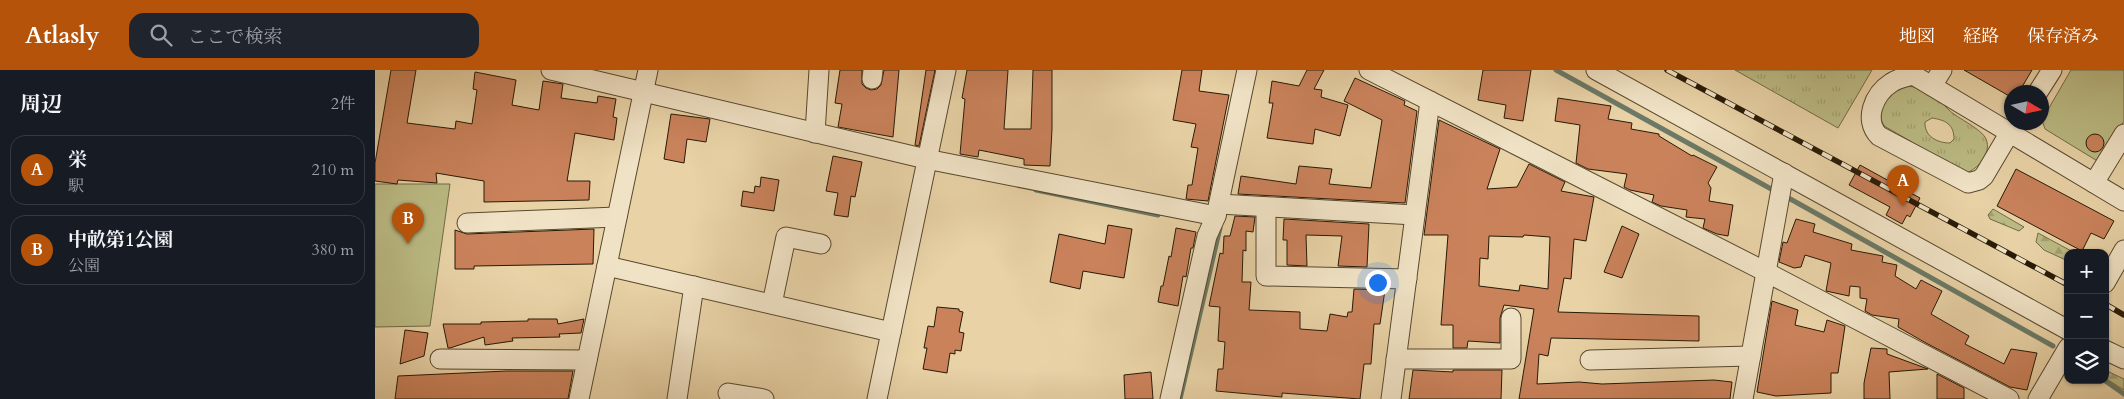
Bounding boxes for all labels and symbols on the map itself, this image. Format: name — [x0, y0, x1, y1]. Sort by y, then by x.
north arrow — [2004, 85, 2049, 130]
pin: A — [1887, 165, 1919, 206]
pin: B — [392, 203, 424, 244]
your location — [1365, 270, 1391, 296]

